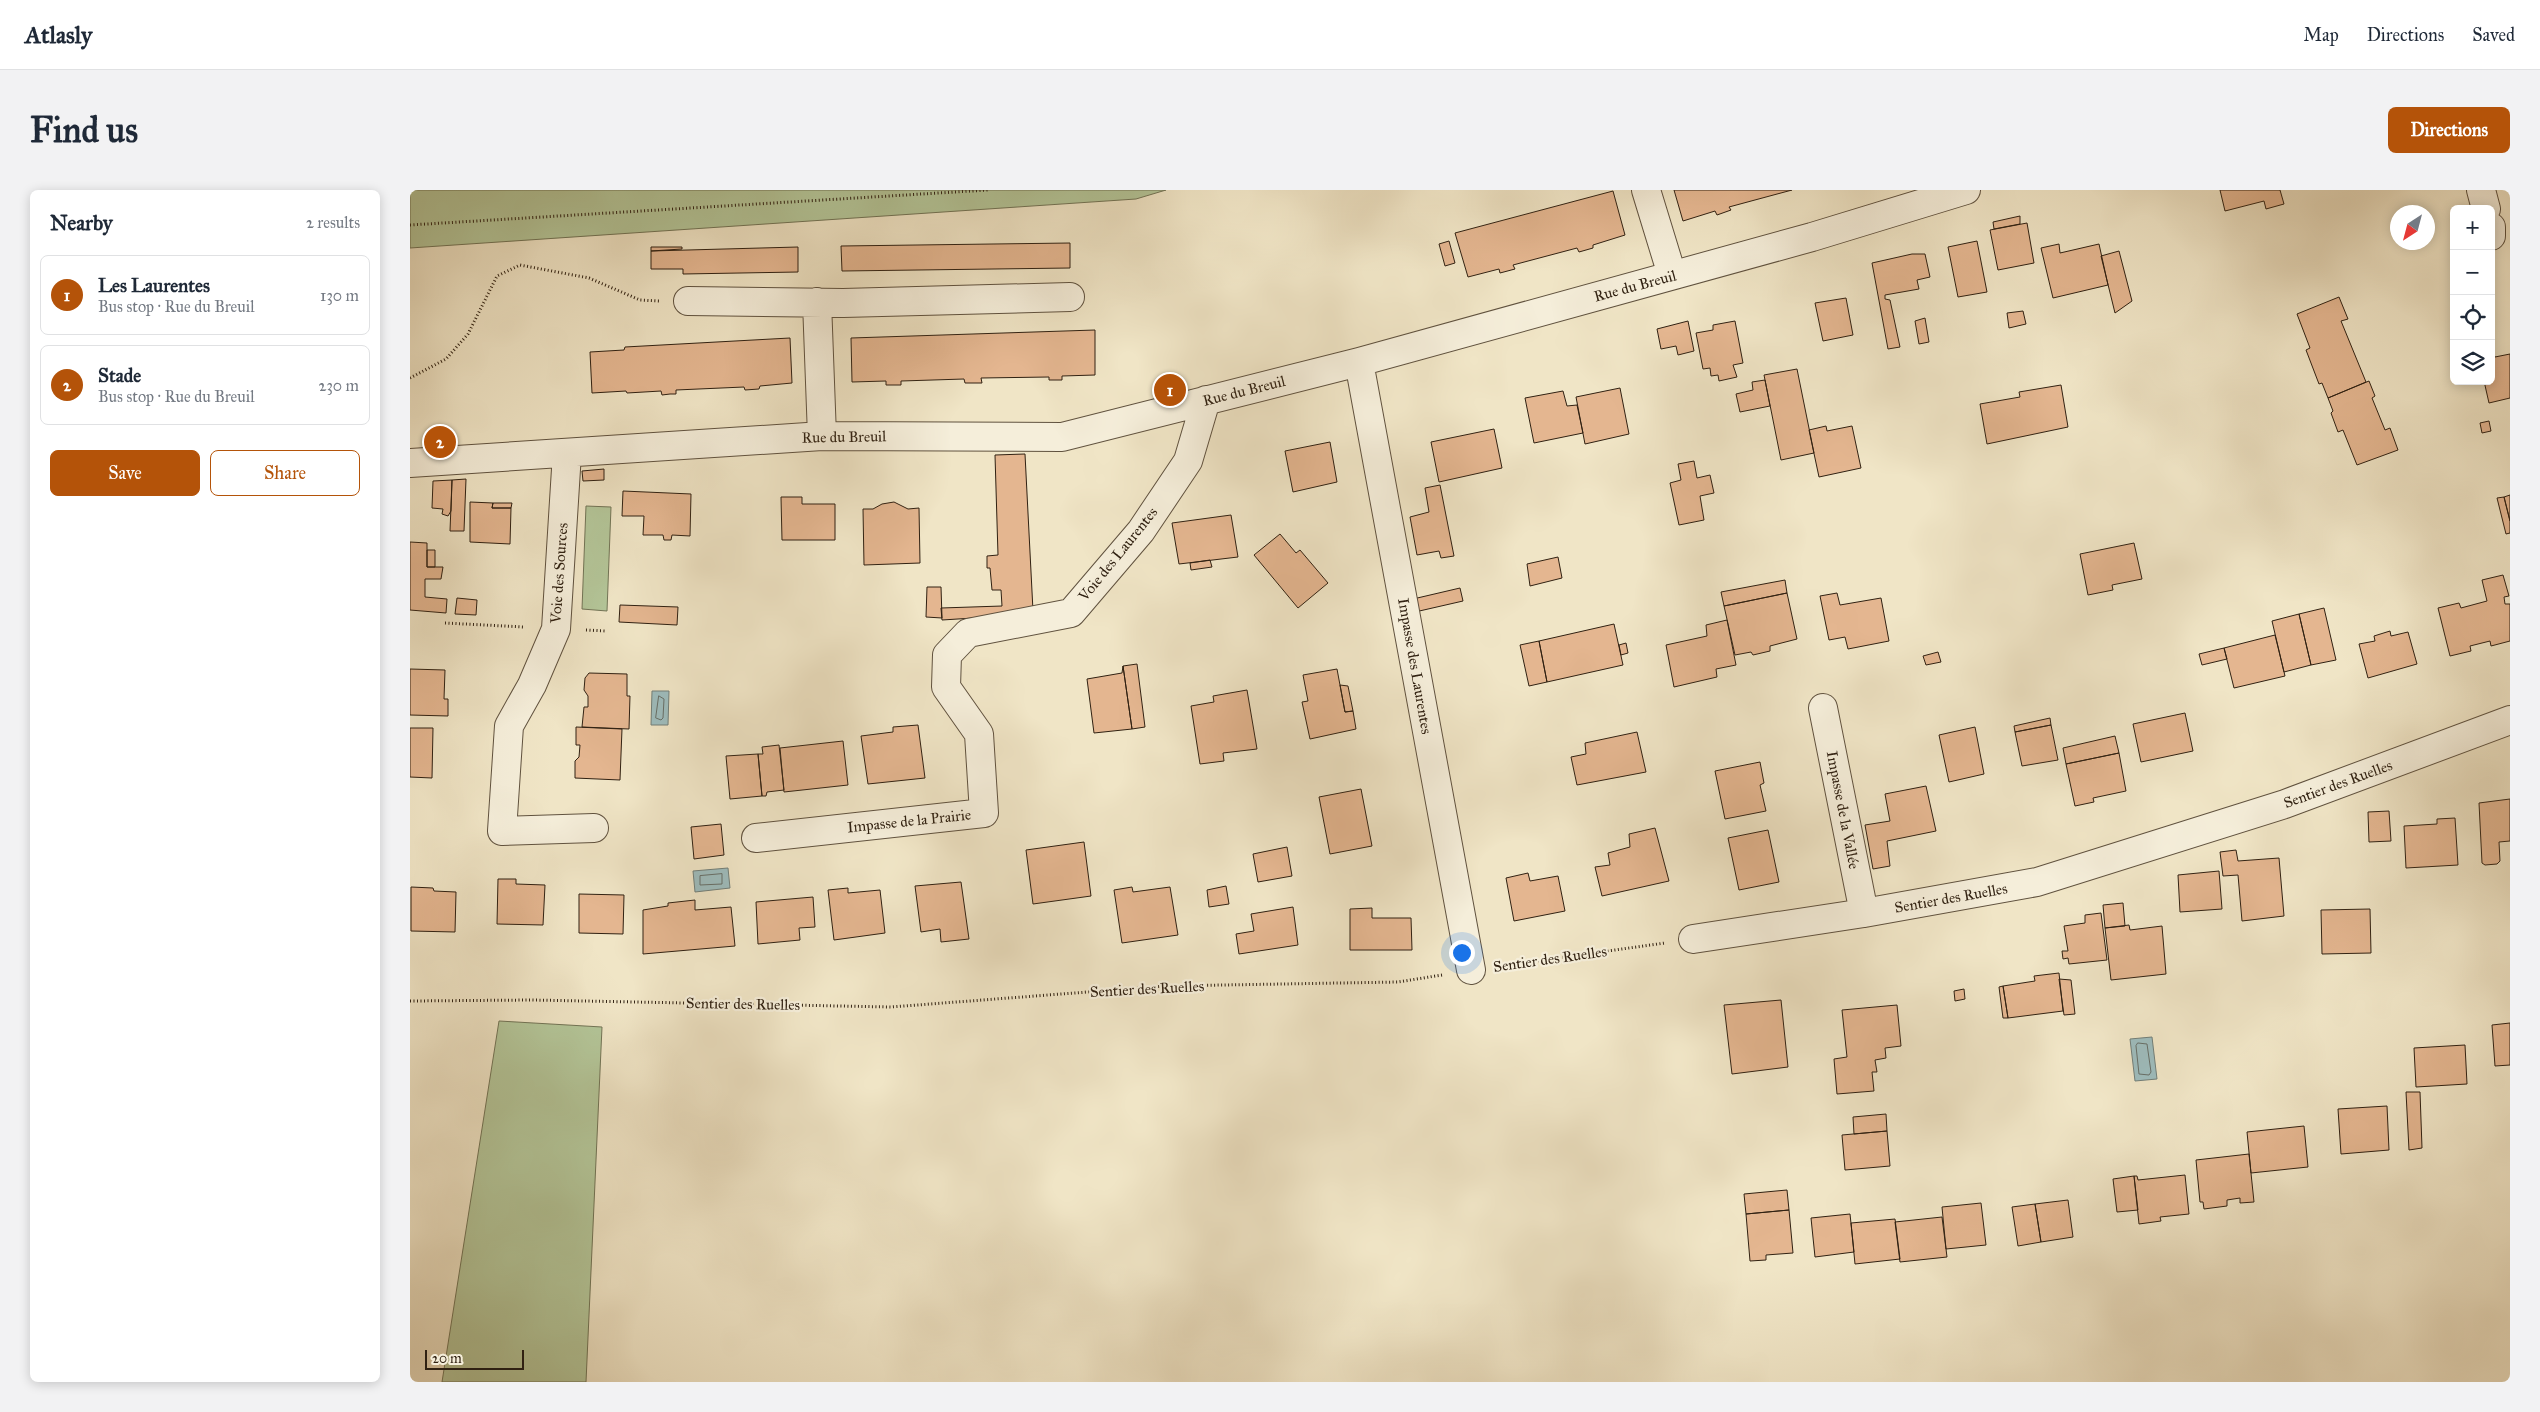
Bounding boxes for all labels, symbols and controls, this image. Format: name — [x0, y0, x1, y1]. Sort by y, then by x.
text: Atlasly — [25, 20, 92, 50]
text: Map — [2303, 24, 2339, 46]
text: Directions — [2367, 24, 2444, 46]
text: Saved — [2472, 24, 2515, 46]
button: Directions — [2388, 107, 2510, 153]
text: Find us — [30, 109, 138, 152]
north arrow — [2390, 205, 2435, 250]
map controls — [2450, 205, 2495, 385]
button: + — [2450, 205, 2495, 250]
text: Nearby — [50, 210, 113, 236]
text: 2 results — [306, 213, 360, 232]
button: − — [2450, 250, 2495, 295]
street label: Rue du Breuil — [1592, 266, 1679, 306]
text: Les Laurentes — [98, 274, 210, 297]
text: 1 — [64, 286, 70, 305]
text: 130 m — [320, 286, 359, 305]
button: locate — [2450, 295, 2495, 340]
text: Bus stop · Rue du Breuil — [98, 297, 255, 316]
button: layers — [2450, 340, 2495, 385]
text: Stade — [98, 364, 141, 387]
pin: 1 — [1154, 371, 1186, 409]
street label: Rue du Breuil — [1201, 372, 1288, 410]
text: 2 — [63, 376, 71, 395]
text: 230 m — [319, 376, 359, 395]
text: Bus stop · Rue du Breuil — [98, 387, 255, 406]
pin: 2 — [424, 423, 456, 461]
street label: Rue du Breuil — [802, 427, 887, 447]
button: Save — [50, 450, 200, 496]
button: Share — [210, 450, 360, 496]
street label: Voie des Laurentes — [1074, 504, 1161, 605]
street label: Voie des Sources — [546, 522, 572, 625]
street label: Impasse des Laurentes — [1394, 596, 1436, 736]
street label: Impasse de la Vallée — [1823, 749, 1863, 871]
street label: Sentier des Ruelles — [2281, 756, 2395, 812]
street label: Impasse de la Prairie — [846, 806, 972, 836]
street label: Sentier des Ruelles — [1893, 879, 2009, 917]
your location — [1449, 940, 1475, 966]
street label: Sentier des Ruelles — [1492, 942, 1608, 976]
street label: Sentier des Ruelles — [1089, 977, 1205, 1001]
street label: Sentier des Ruelles — [686, 994, 800, 1014]
scale bar — [425, 1347, 524, 1370]
text: 20 m — [432, 1350, 462, 1367]

